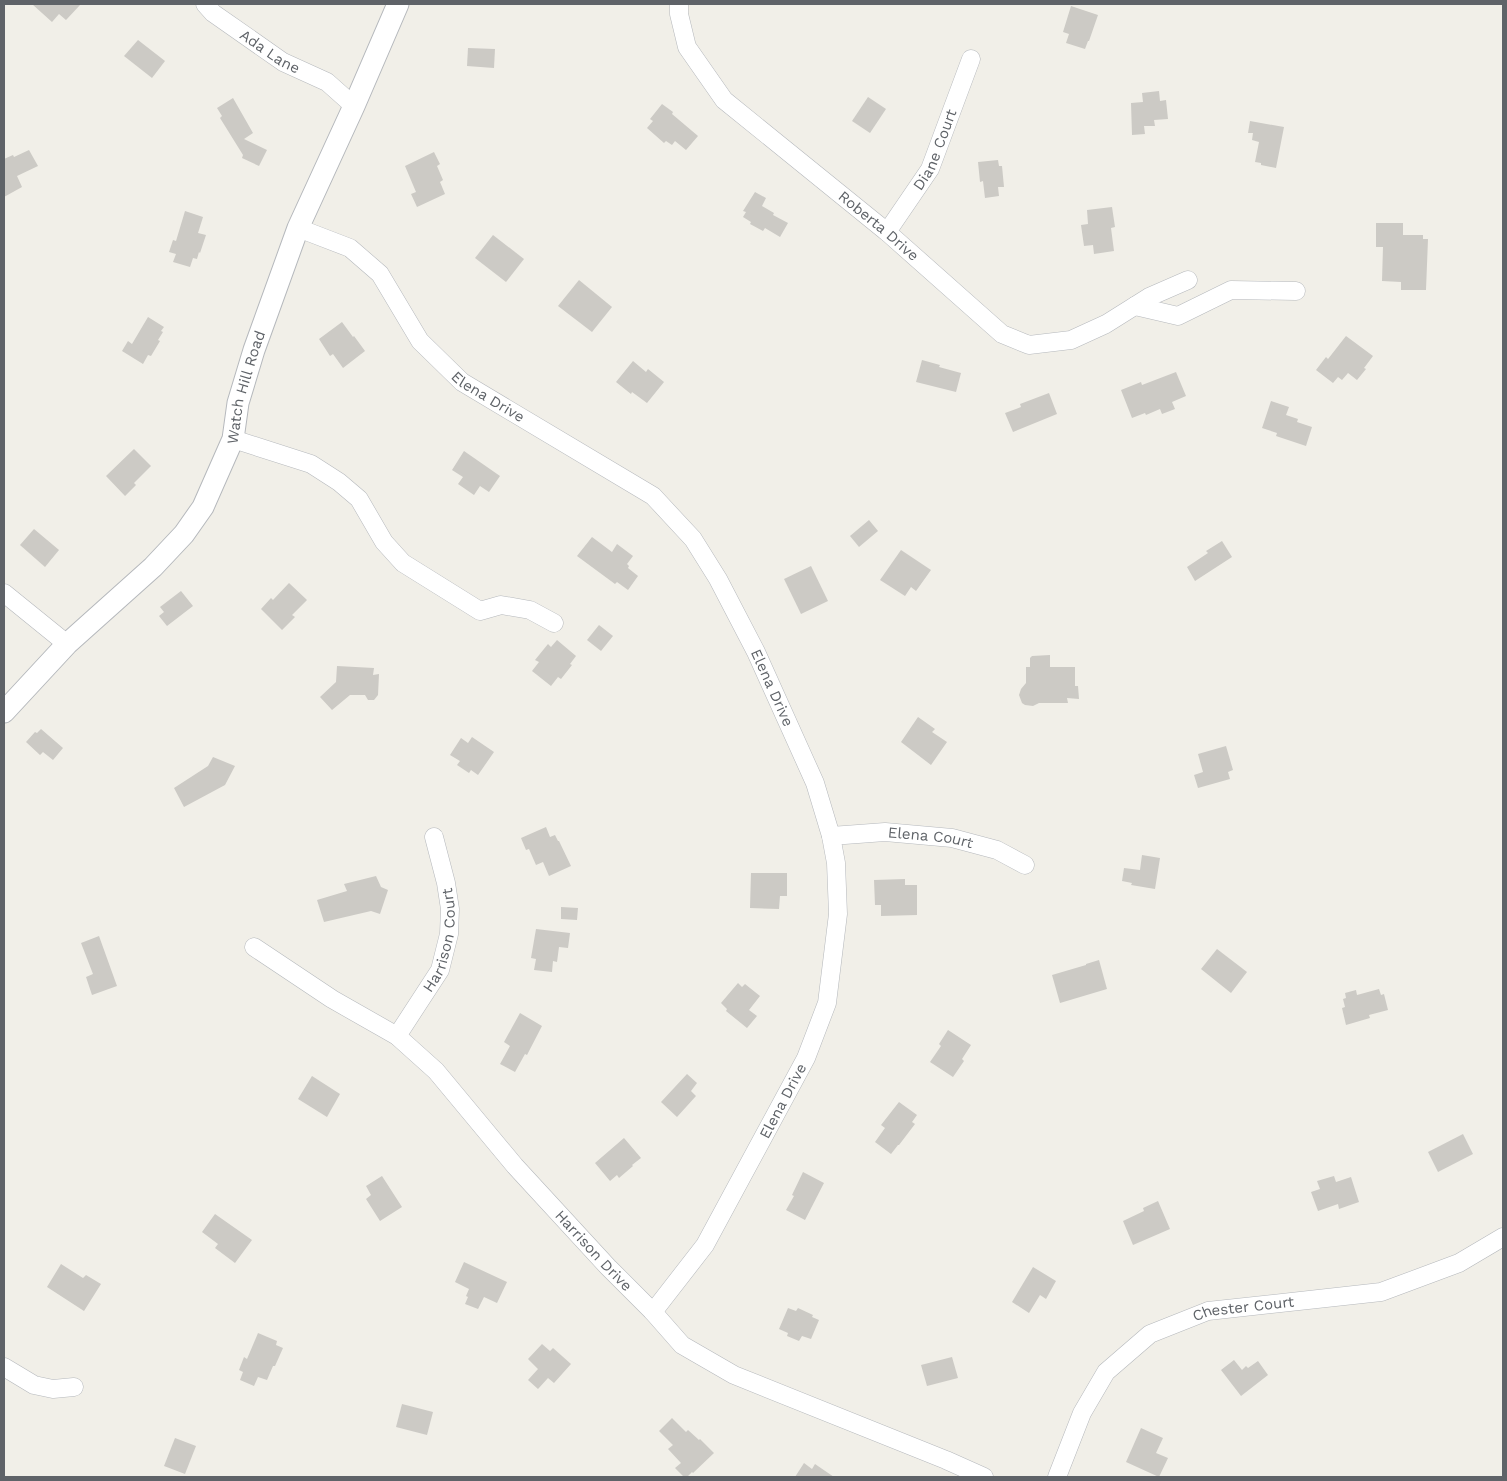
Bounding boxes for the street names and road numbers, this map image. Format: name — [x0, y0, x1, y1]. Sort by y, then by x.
street label: Ada Lane — [237, 26, 303, 77]
street label: Diane Court — [909, 106, 961, 194]
street label: Roberta Drive — [835, 187, 922, 265]
street label: Watch Hill Road — [223, 328, 269, 445]
street label: Elena Drive — [447, 368, 528, 426]
street label: Elena Drive — [747, 646, 797, 729]
street label: Elena Court — [887, 823, 976, 852]
street label: Harrison Court — [419, 886, 459, 995]
street label: Elena Drive — [756, 1060, 810, 1142]
street label: Harrison Drive — [551, 1206, 636, 1295]
street label: Chester Court — [1190, 1293, 1296, 1325]

